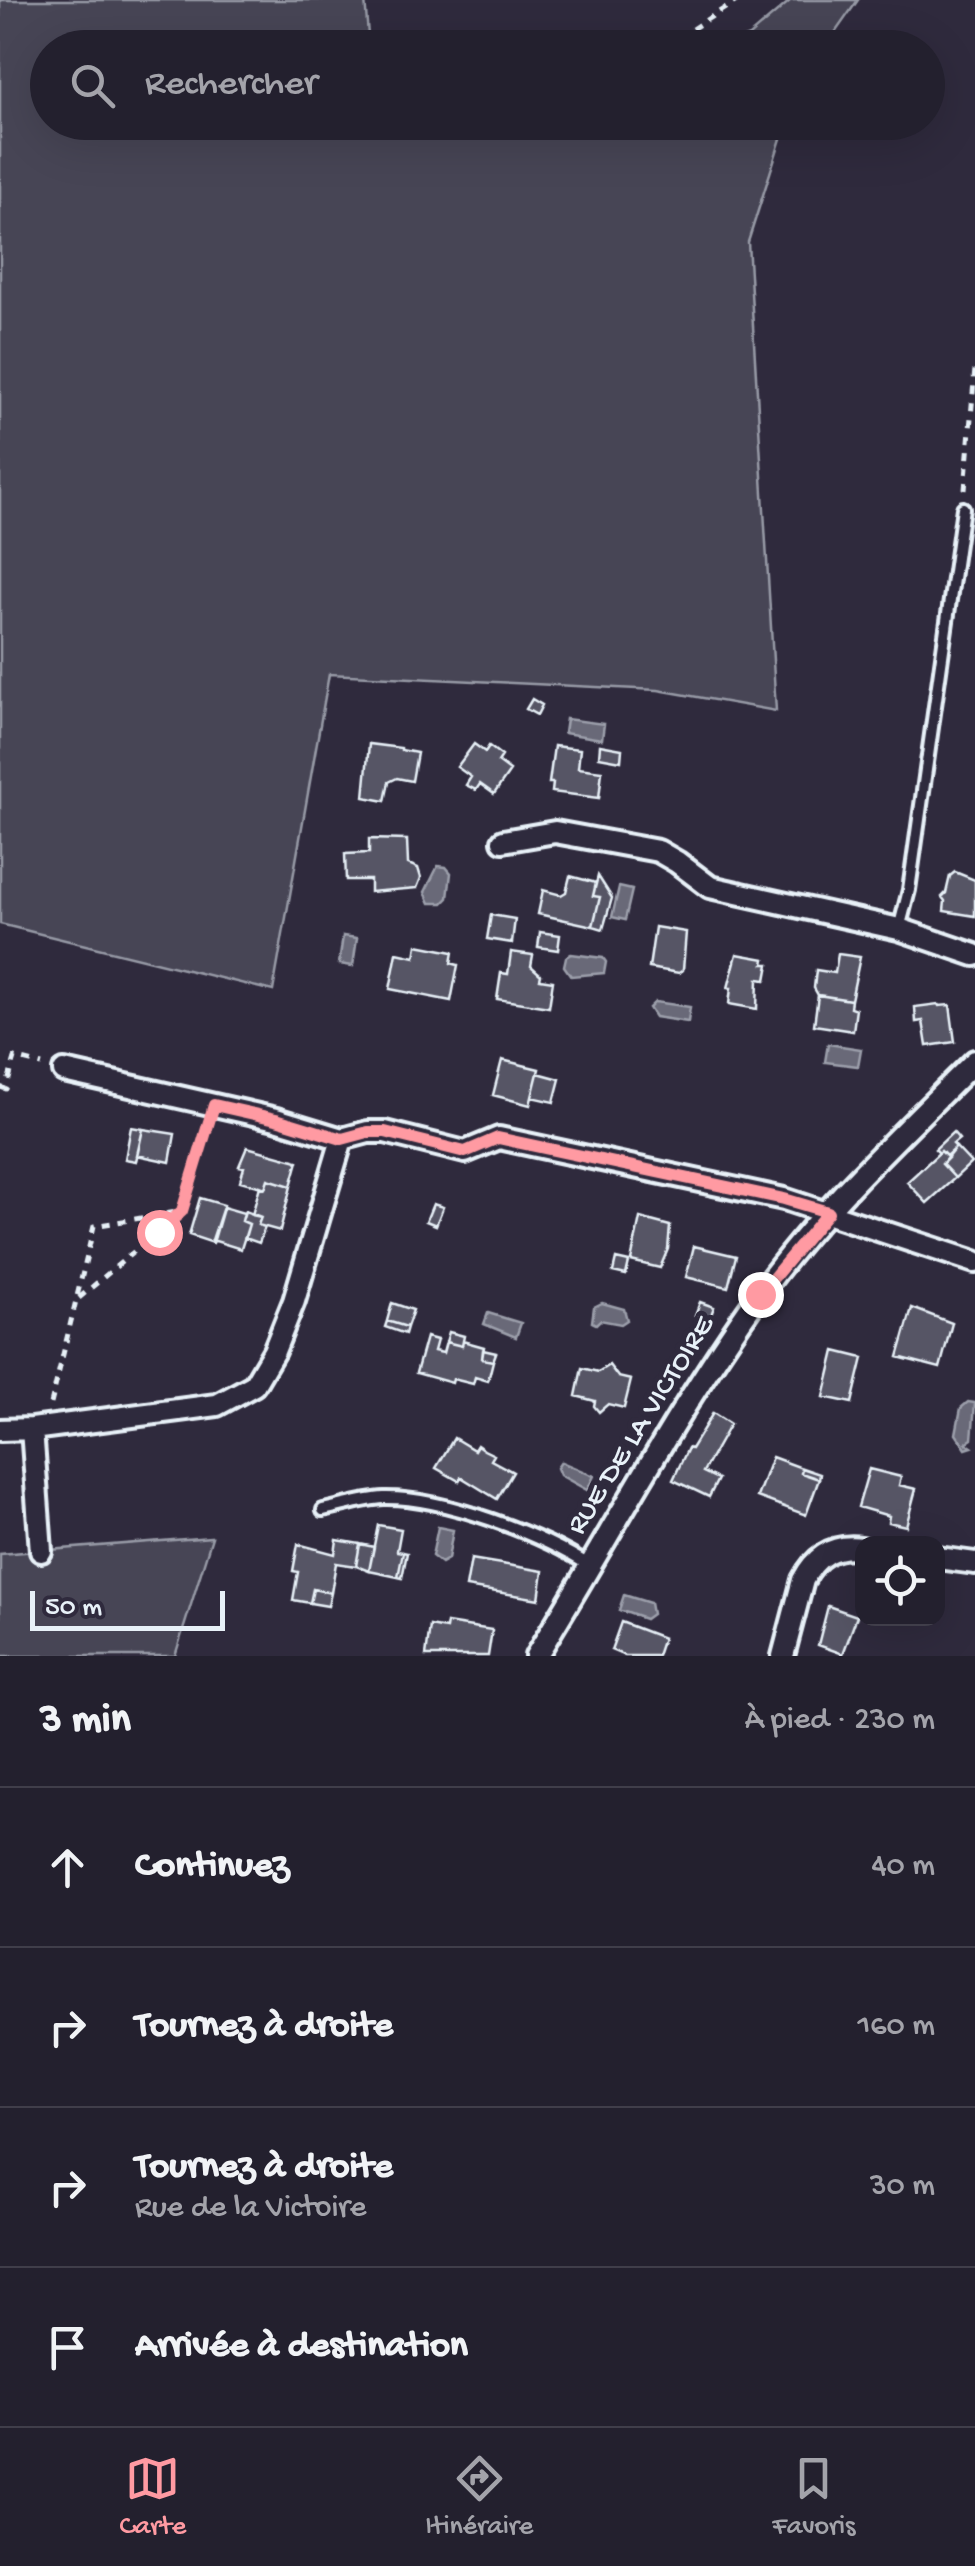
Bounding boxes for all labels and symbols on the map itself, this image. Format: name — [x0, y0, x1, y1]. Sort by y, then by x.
route start — [137, 1210, 183, 1256]
route end — [738, 1272, 784, 1318]
street label: RUE DE LA VICTOIRE — [561, 1309, 724, 1542]
scale bar — [30, 1586, 225, 1631]

